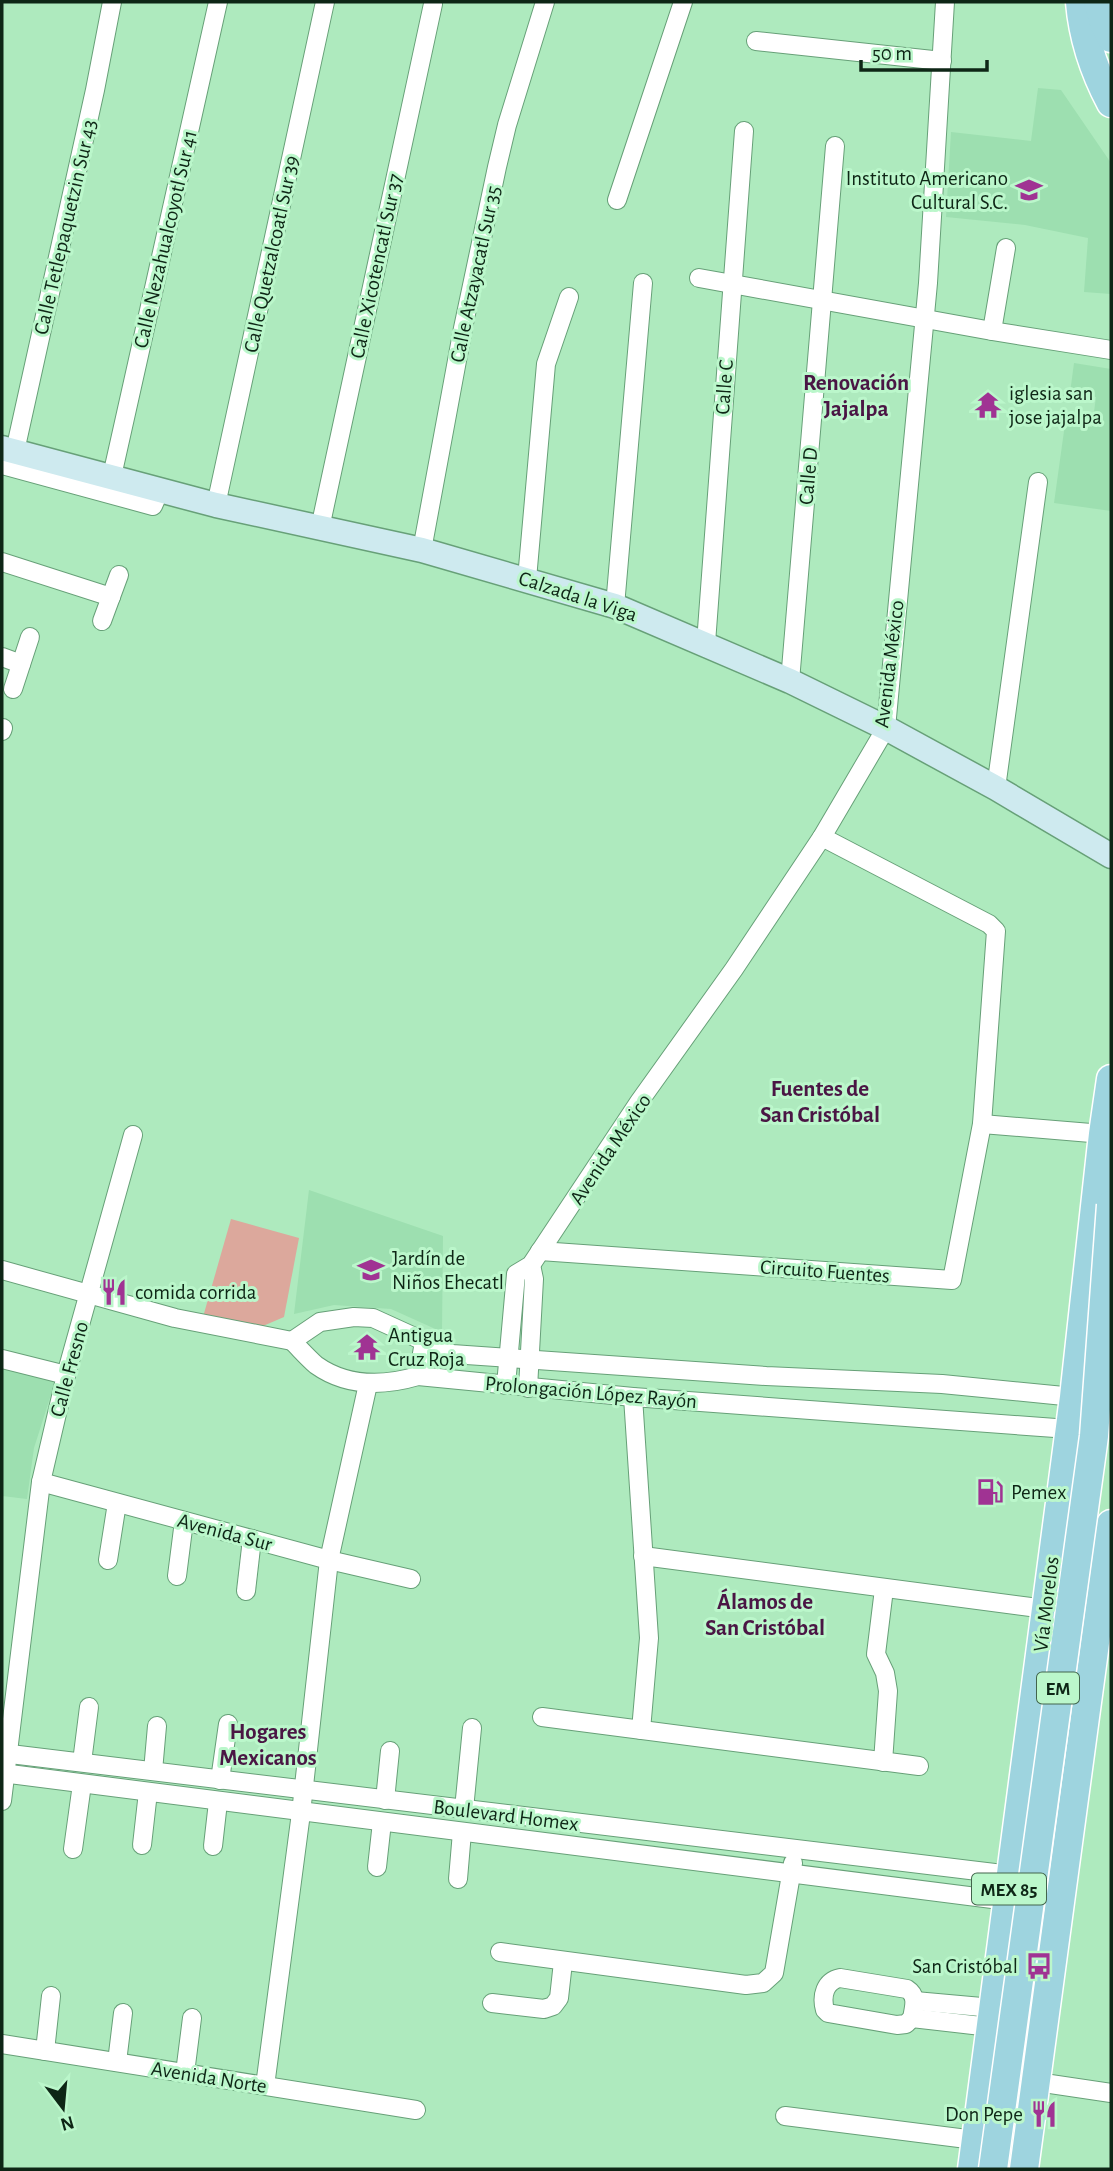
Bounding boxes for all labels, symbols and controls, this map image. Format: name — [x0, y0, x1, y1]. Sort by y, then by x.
scale bar — [861, 28, 987, 72]
text: 50 m — [872, 43, 912, 64]
street label: Calle Tetlepaquetzin Sur 43 — [31, 118, 100, 337]
street label: Calle Nezahualcoyotl Sur 41 — [130, 128, 201, 350]
street label: Calle Quetzalcoatl Sur 39 — [240, 154, 303, 354]
place label: Instituto Americano Cultural S.C. — [846, 168, 1008, 213]
street label: Calle Xicotencatl Sur 37 — [347, 172, 406, 360]
school or university icon: Instituto Americano Cultural S.C. — [1014, 175, 1044, 205]
street label: Calle Atzayacatl Sur 35 — [447, 184, 504, 364]
street label: Calle C — [712, 359, 737, 415]
district label: Renovación Jajalpa — [803, 372, 909, 421]
place label: iglesia san jose jajalpa — [1009, 383, 1102, 428]
temple icon: iglesia san jose jajalpa — [973, 390, 1003, 420]
street label: Calle D — [796, 446, 821, 506]
street label: Calzada la Viga — [516, 567, 640, 626]
street label: Avenida México — [871, 599, 908, 729]
district label: Fuentes de San Cristóbal — [760, 1078, 880, 1127]
street label: Avenida México — [566, 1090, 655, 1208]
place label: Jardín de Niños Ehecatl — [392, 1248, 504, 1293]
school or university icon: Jardín de Niños Ehecatl — [356, 1255, 386, 1285]
street label: Circuito Fuentes — [759, 1256, 891, 1287]
restaurant icon: comida corrida — [99, 1277, 129, 1307]
place label: comida corrida — [135, 1282, 257, 1303]
street label: Calle Fresno — [47, 1319, 92, 1419]
place label: Antigua Cruz Roja — [388, 1325, 465, 1370]
temple icon: Antigua Cruz Roja — [352, 1332, 382, 1362]
street label: Prolongación López Rayón — [484, 1373, 698, 1412]
fuel station icon: Pemex — [975, 1477, 1005, 1507]
place label: Pemex — [1011, 1482, 1066, 1503]
street label: Avenida Sur — [175, 1510, 275, 1555]
street label: Vía Morelos — [1030, 1555, 1063, 1653]
district label: Álamos de San Cristóbal — [705, 1588, 825, 1640]
road number: EM — [1037, 1672, 1079, 1704]
district label: Hogares Mexicanos — [219, 1721, 317, 1770]
street label: Boulevard Homex — [432, 1796, 580, 1835]
road number: MEX 85 — [972, 1873, 1046, 1904]
bus stop icon: San Cristóbal — [1024, 1951, 1054, 1981]
place label: San Cristóbal — [912, 1956, 1018, 1977]
street label: Avenida Norte — [150, 2058, 268, 2097]
north arrow — [28, 2073, 98, 2143]
restaurant icon: Don Pepe — [1029, 2099, 1059, 2129]
place label: Don Pepe — [945, 2104, 1023, 2125]
text: N — [58, 2112, 76, 2134]

